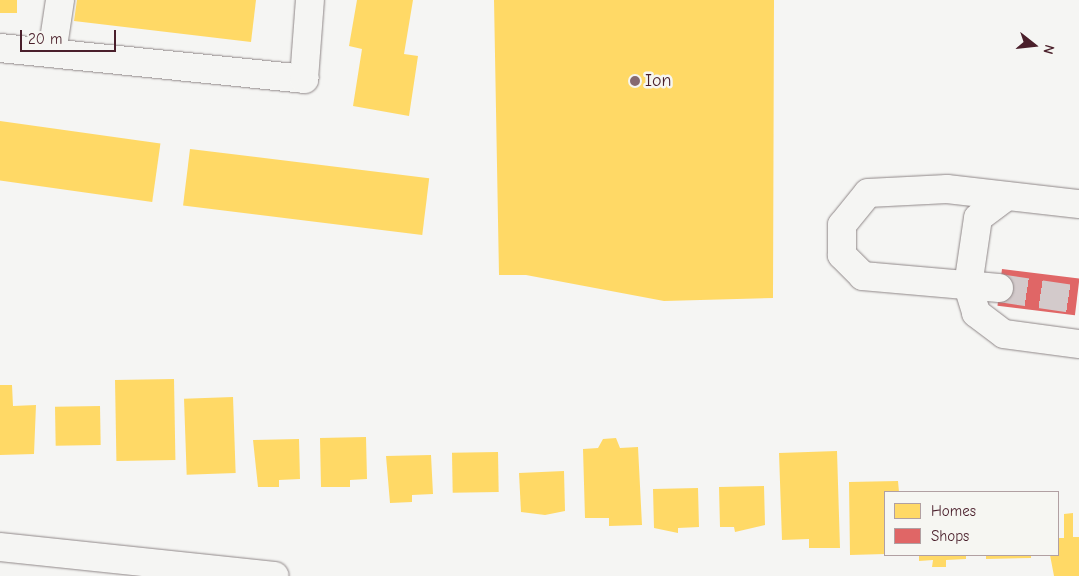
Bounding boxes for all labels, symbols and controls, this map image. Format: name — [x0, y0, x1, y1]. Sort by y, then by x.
scale bar — [22, 20, 119, 52]
north arrow — [1009, 20, 1059, 70]
text: 20 m — [28, 30, 62, 48]
text: N — [1039, 43, 1058, 56]
place label: Ion — [645, 70, 672, 92]
marker: Ion — [629, 75, 641, 87]
legend — [884, 491, 1059, 556]
text: Homes — [931, 502, 976, 520]
text: Shops — [931, 527, 969, 545]

